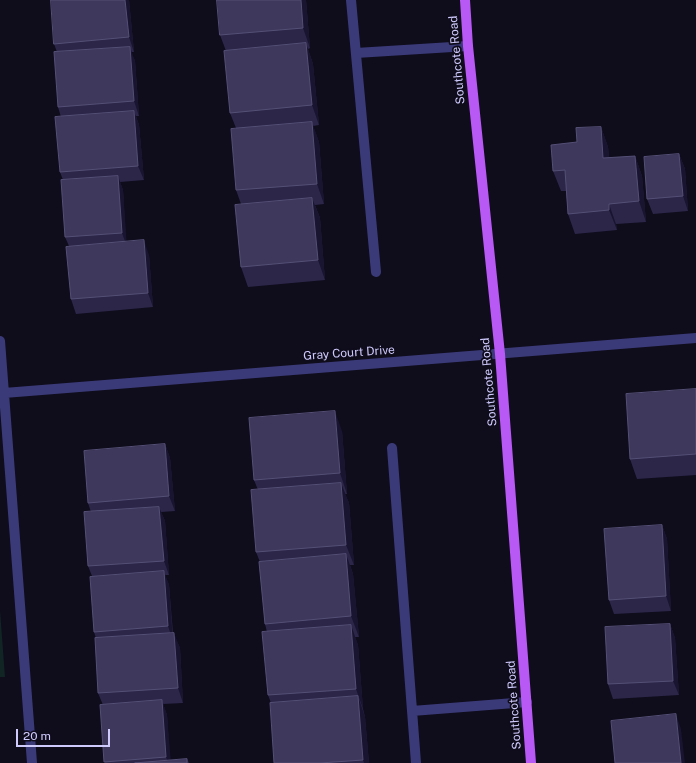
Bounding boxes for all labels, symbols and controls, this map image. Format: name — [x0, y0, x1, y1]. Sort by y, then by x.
street label: Southcote Road — [446, 15, 468, 105]
street label: Southcote Road — [478, 337, 500, 427]
street label: Gray Court Drive — [303, 343, 395, 363]
street label: Southcote Road — [504, 660, 524, 750]
scale bar — [18, 721, 112, 747]
text: 20 m — [23, 729, 51, 743]

